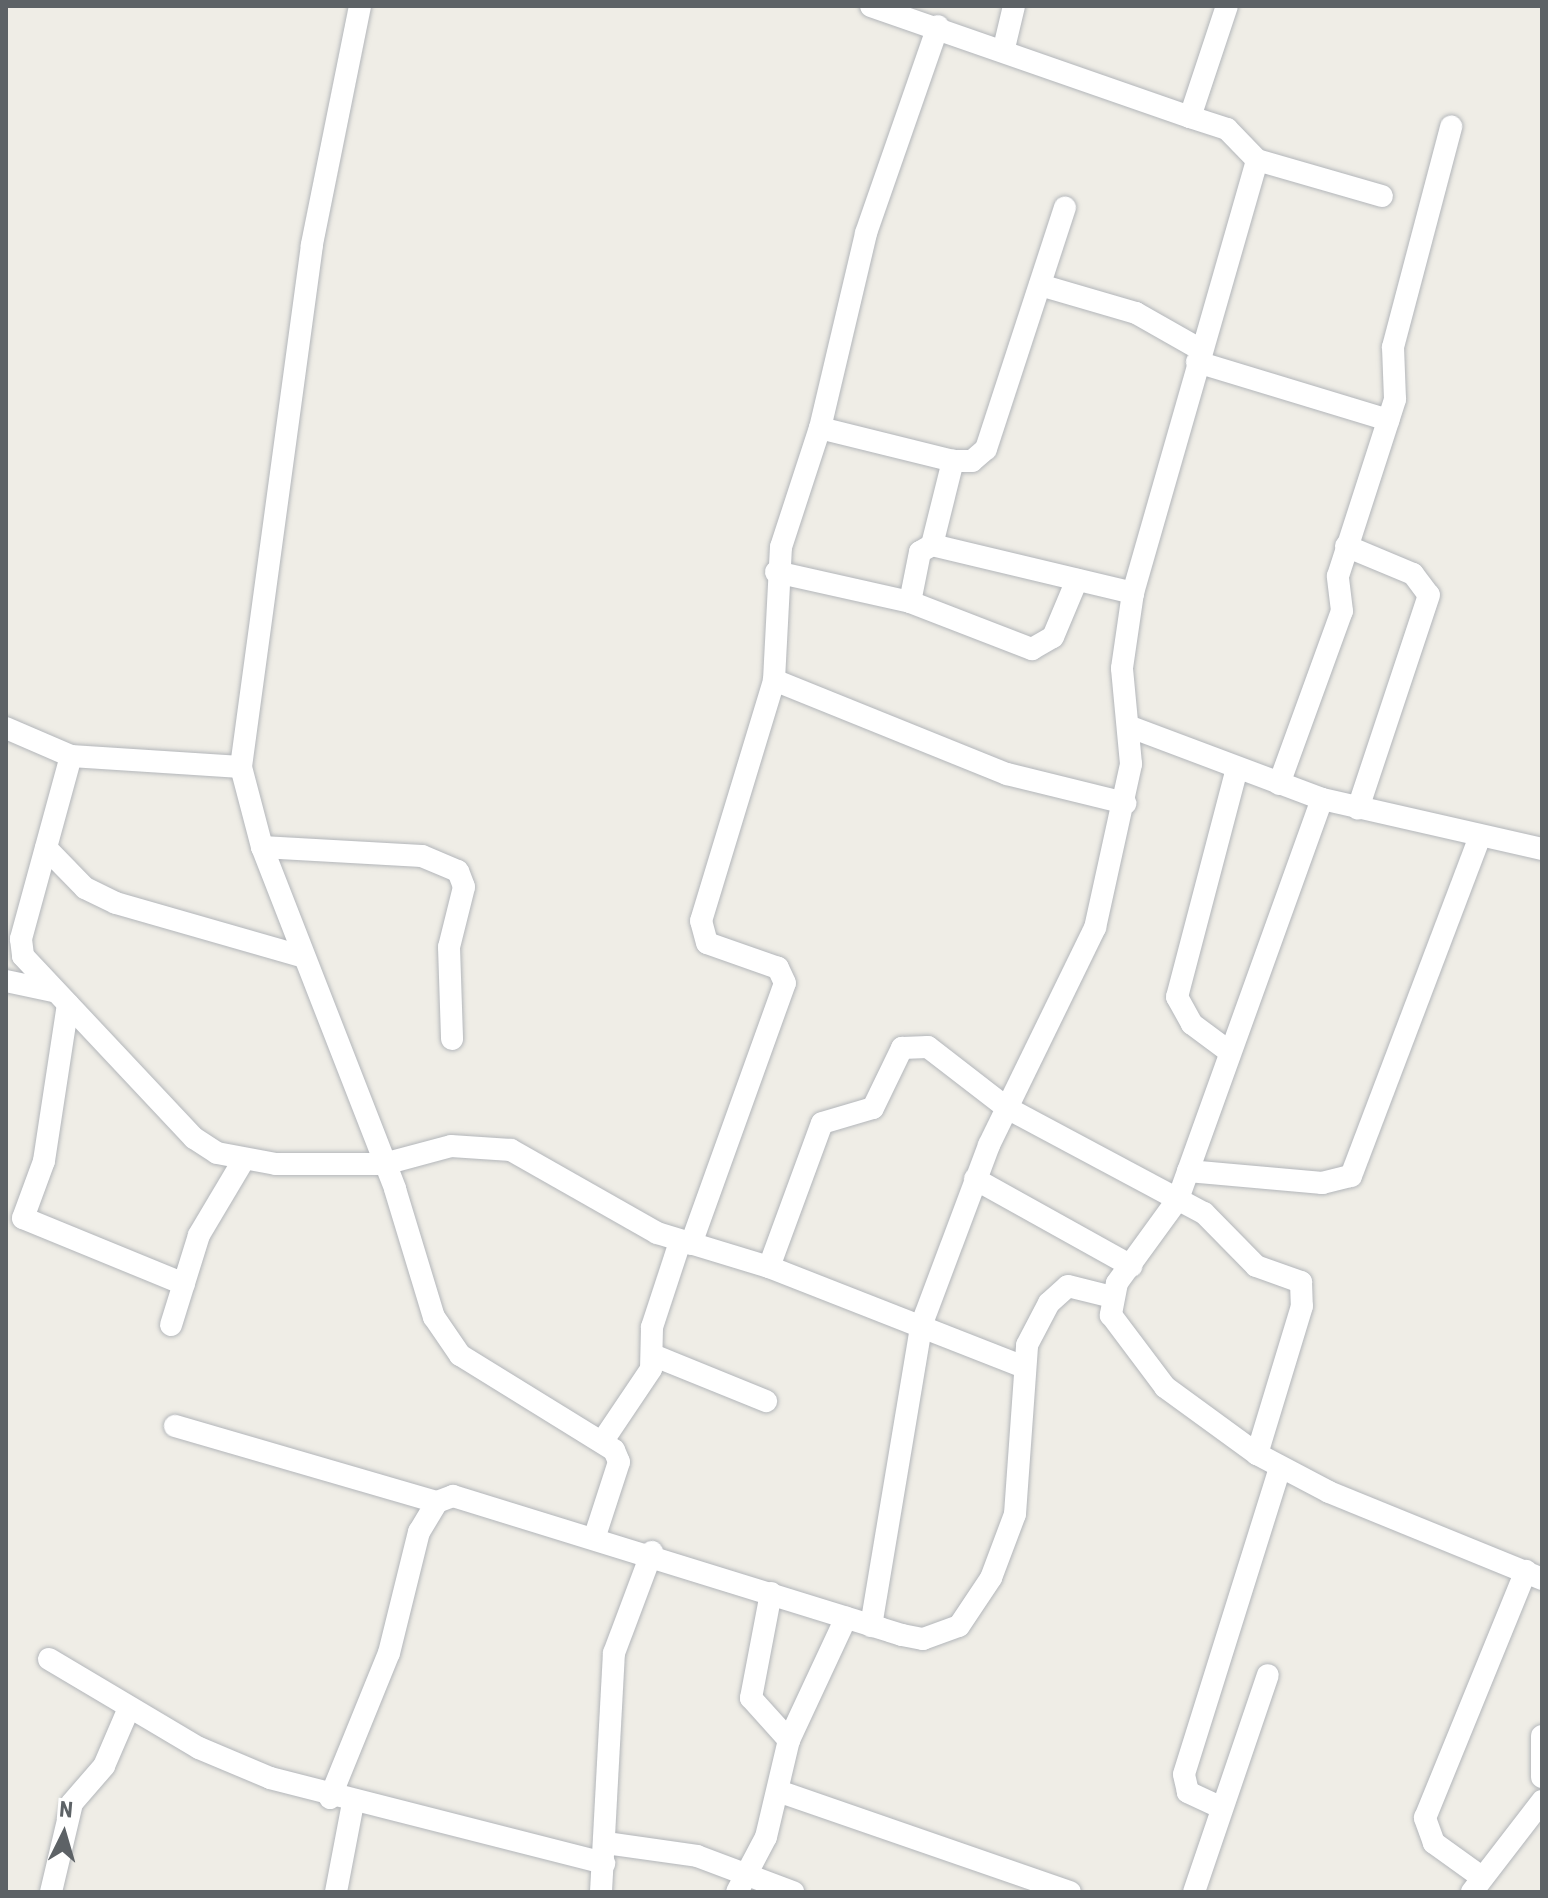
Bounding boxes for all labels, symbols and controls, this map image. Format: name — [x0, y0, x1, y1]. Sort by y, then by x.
north arrow — [24, 1794, 104, 1874]
text: N — [58, 1797, 74, 1823]

